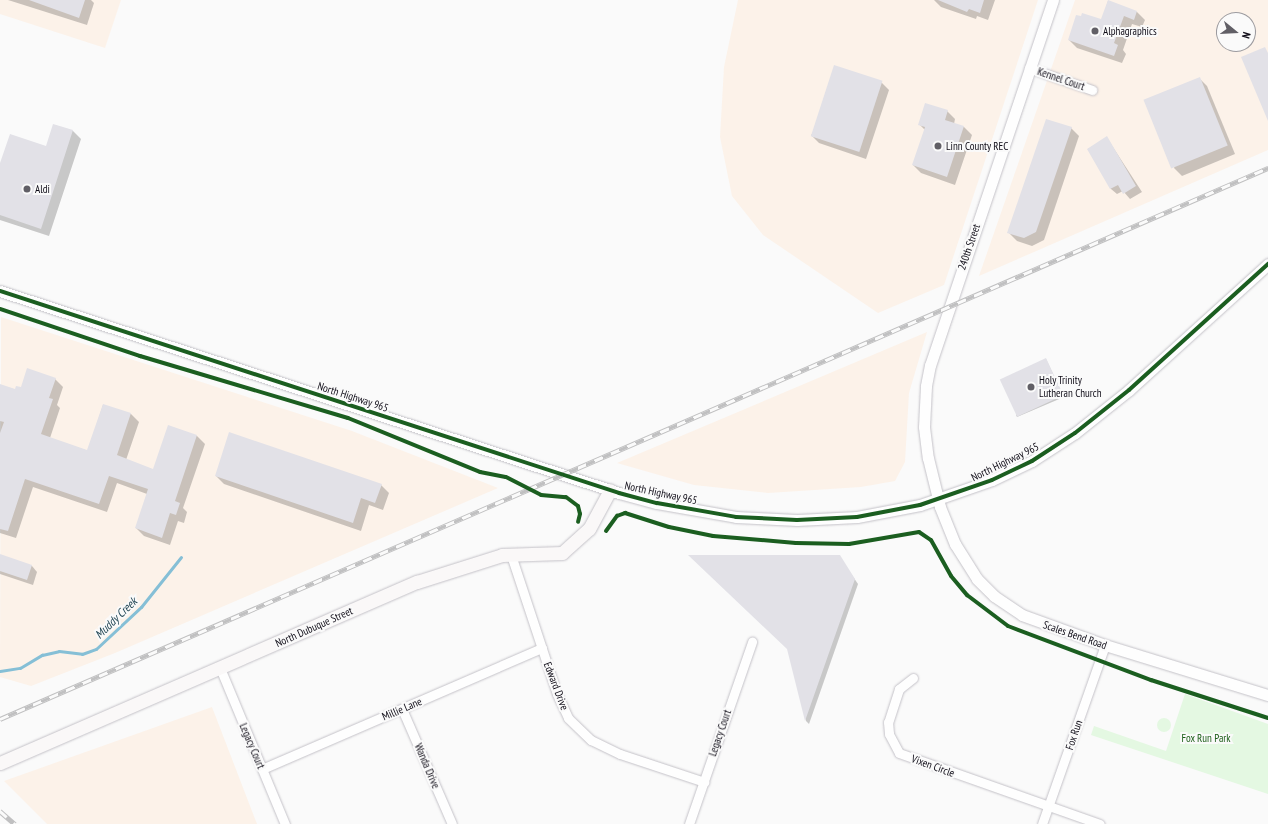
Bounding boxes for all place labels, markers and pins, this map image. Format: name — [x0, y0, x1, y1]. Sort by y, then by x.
place label: Alphagraphics — [1103, 24, 1157, 38]
marker: Alphagraphics — [1090, 26, 1100, 36]
place label: Linn County REC — [946, 139, 1008, 153]
marker: Linn County REC — [933, 141, 943, 151]
place label: Aldi — [35, 182, 50, 196]
marker: Aldi — [22, 184, 32, 194]
place label: Holy Trinity Lutheran Church — [1039, 374, 1102, 400]
marker: Holy Trinity Lutheran Church — [1026, 382, 1036, 392]

